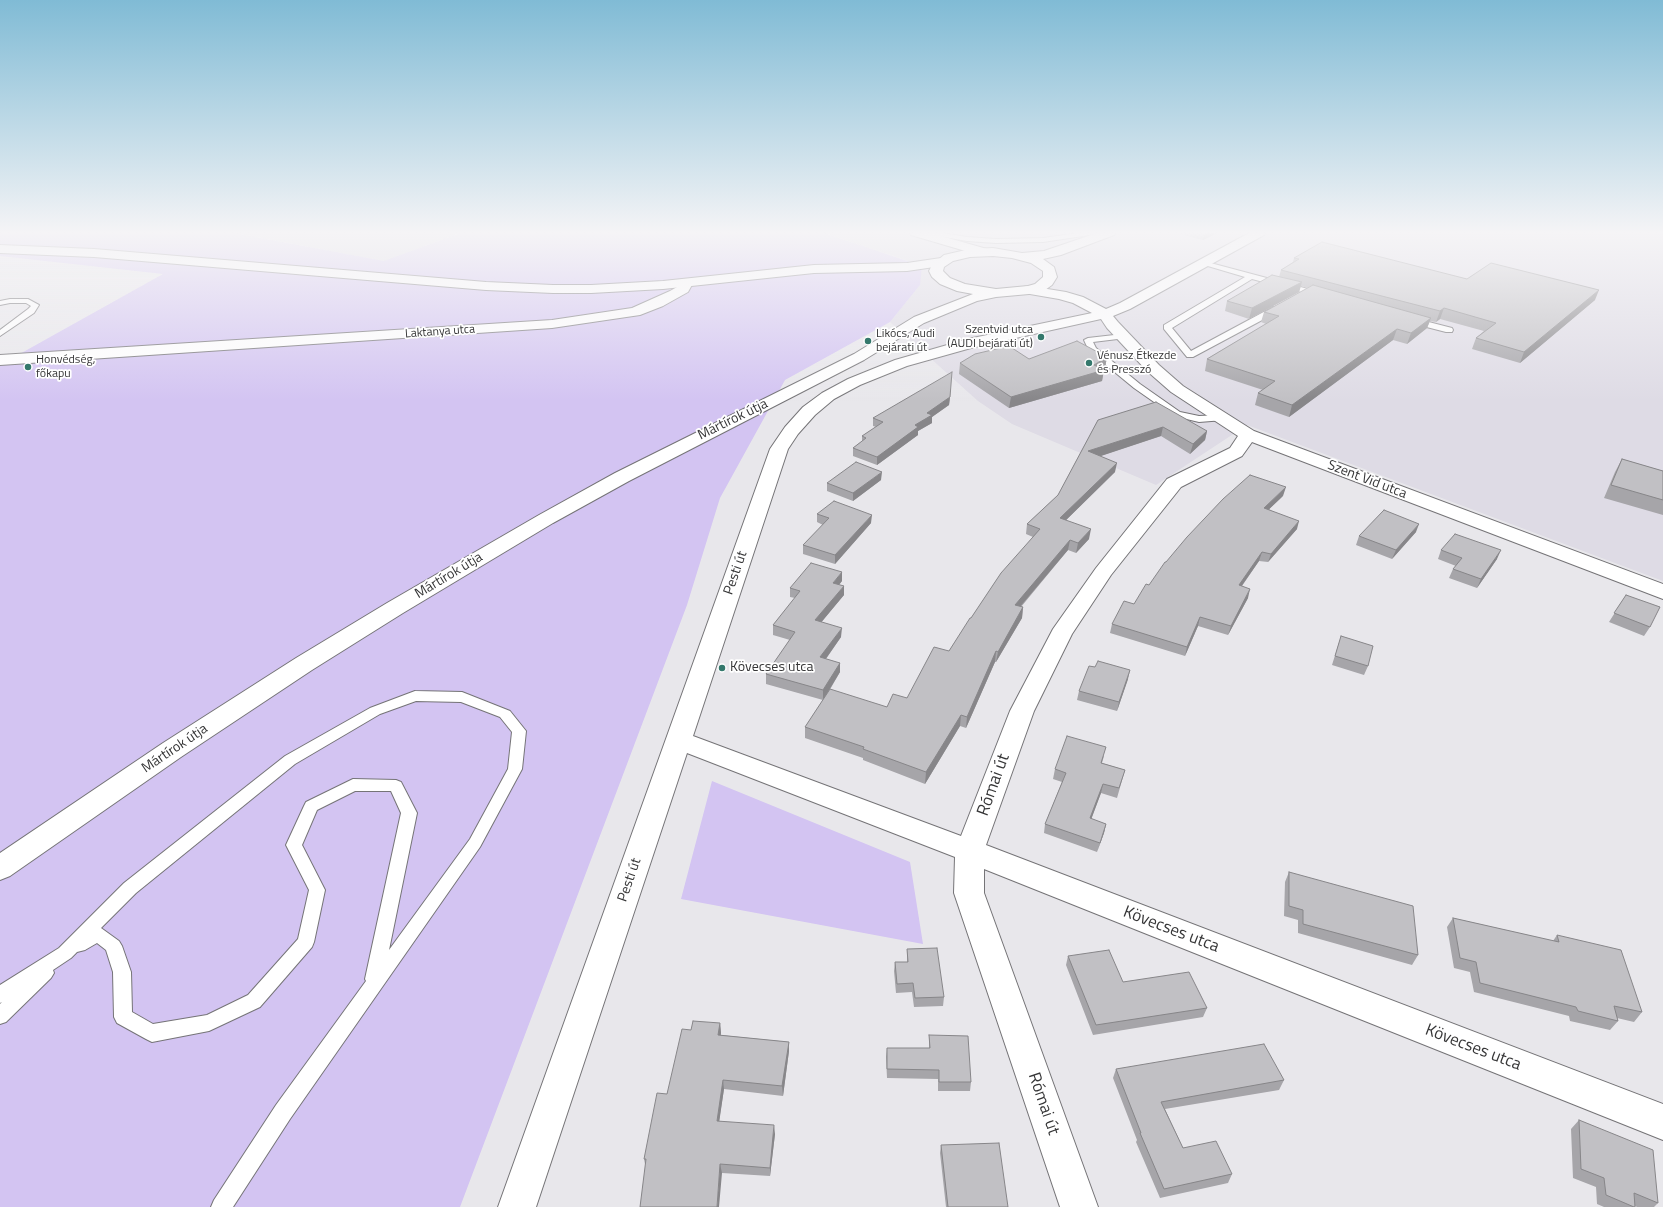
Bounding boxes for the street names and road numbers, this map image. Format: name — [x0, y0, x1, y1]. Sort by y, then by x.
street label: Laktanya utca — [404, 322, 476, 342]
street label: Mártírok útja — [695, 396, 771, 444]
street label: Szent Vid utca — [1325, 457, 1409, 503]
street label: Mártírok útja — [412, 549, 486, 603]
street label: Pesti út — [721, 549, 751, 597]
street label: Mártírok útja — [139, 721, 211, 777]
street label: Római út — [973, 751, 1015, 819]
street label: Pesti út — [615, 856, 645, 904]
street label: Kövecses utca — [1120, 902, 1222, 958]
street label: Kövecses utca — [1422, 1020, 1524, 1076]
street label: Római út — [1023, 1070, 1063, 1138]

